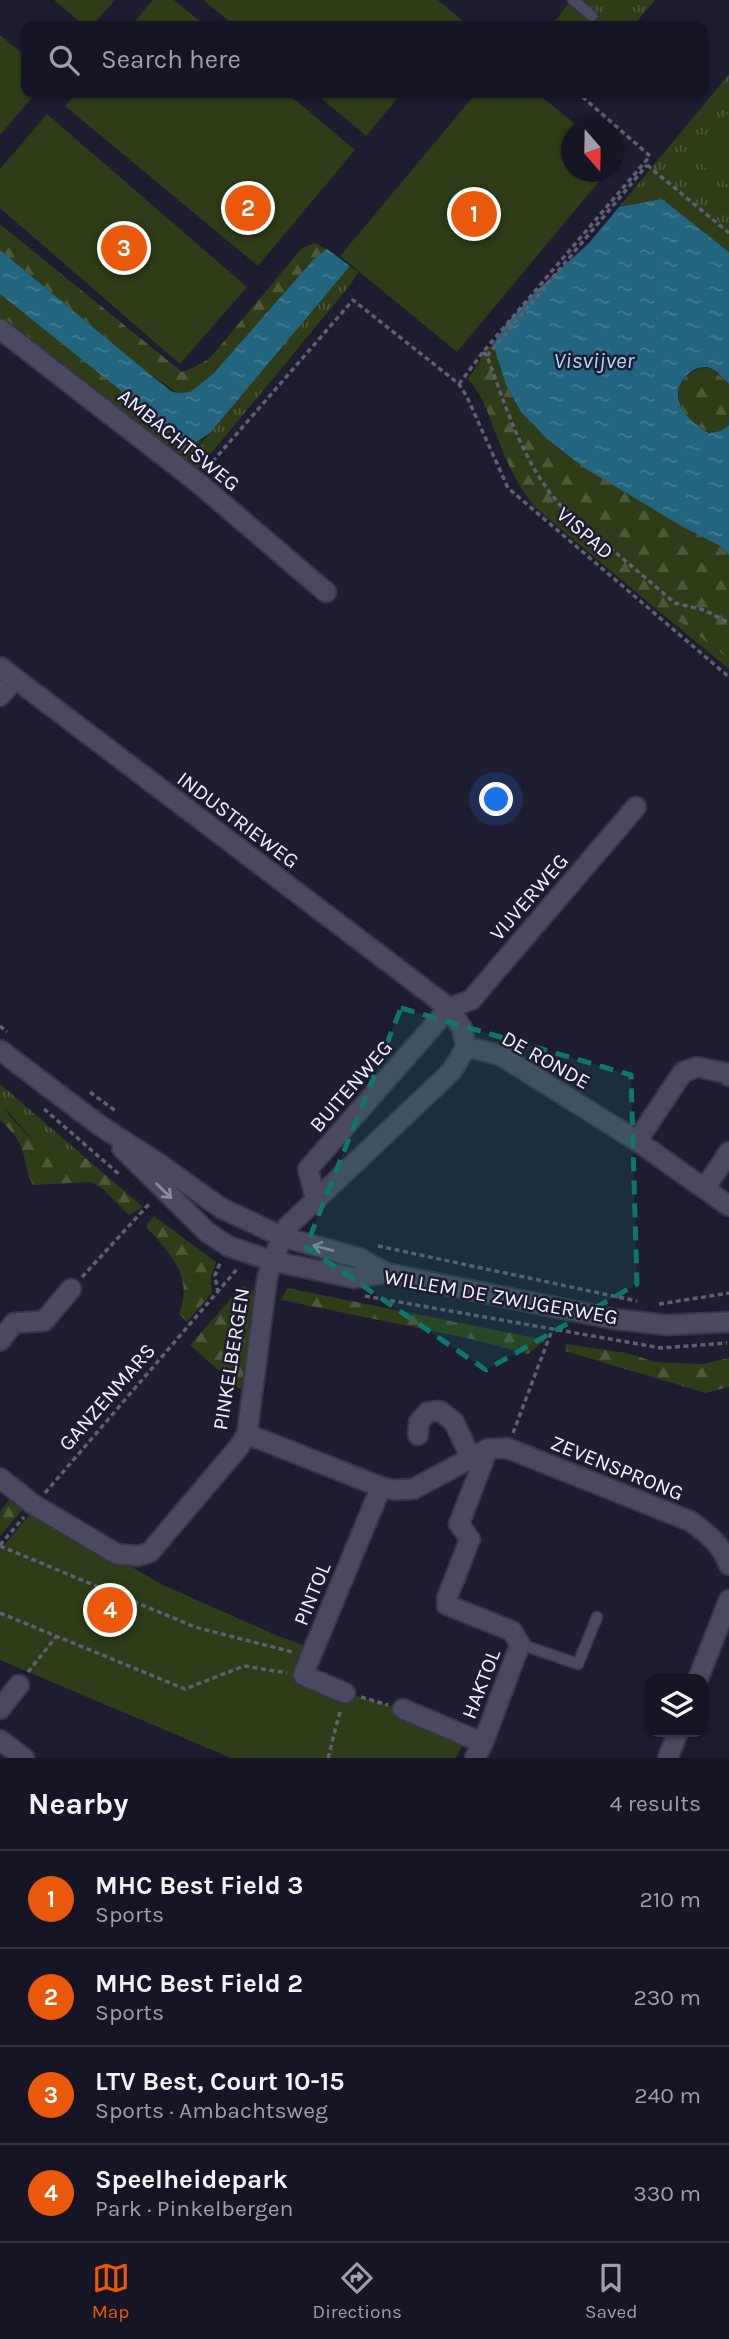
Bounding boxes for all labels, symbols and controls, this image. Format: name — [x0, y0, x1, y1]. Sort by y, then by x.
search box — [21, 21, 708, 98]
icon: search — [45, 41, 83, 79]
text: Search here — [101, 44, 241, 75]
north arrow — [561, 119, 624, 182]
pin: 2 — [225, 182, 271, 234]
pin: 1 — [451, 188, 497, 240]
pin: 3 — [101, 222, 147, 274]
water label: Visvijver — [554, 347, 636, 374]
street label: AMBACHTSWEG — [113, 384, 245, 496]
street label: VISPAD — [552, 502, 618, 564]
street label: INDUSTRIEWEG — [173, 767, 303, 873]
your location — [479, 782, 513, 816]
street label: VIJVERWEG — [485, 849, 573, 945]
street label: DE RONDE — [498, 1026, 594, 1094]
street label: BUITENWEG — [305, 1035, 397, 1137]
one-way arrow — [155, 1183, 173, 1199]
one-way arrow — [312, 1241, 334, 1254]
street label: WILLEM DE ZWIJGERWEG — [382, 1265, 620, 1329]
street label: PINKELBERGEN — [208, 1286, 254, 1432]
street label: GANZENMARS — [54, 1339, 160, 1455]
street label: ZEVENSPRONG — [547, 1430, 687, 1506]
street label: PINTOL — [289, 1559, 336, 1629]
pin: 4 — [87, 1584, 133, 1636]
street label: HAKTOL — [457, 1646, 505, 1722]
map controls — [645, 1674, 708, 1737]
button: layers — [645, 1674, 708, 1737]
text: Nearby — [28, 1786, 128, 1822]
text: 4 results — [609, 1790, 701, 1817]
text: MHC Best Field 3 — [95, 1870, 303, 1901]
text: 1 — [47, 1886, 55, 1913]
text: 210 m — [639, 1886, 701, 1913]
text: Sports — [95, 1901, 164, 1928]
text: MHC Best Field 2 — [95, 1968, 303, 1999]
text: 2 — [44, 1984, 58, 2011]
text: 230 m — [633, 1984, 701, 2011]
text: Sports — [95, 1999, 164, 2026]
text: LTV Best, Court 10-15 — [95, 2066, 344, 2097]
text: 3 — [44, 2082, 58, 2109]
text: 240 m — [634, 2082, 701, 2109]
text: Sports · Ambachtsweg — [95, 2097, 328, 2124]
text: Speelheidepark — [95, 2164, 288, 2195]
text: 4 — [44, 2180, 58, 2207]
text: 330 m — [633, 2180, 701, 2207]
text: Park · Pinkelbergen — [95, 2195, 293, 2222]
tab: Map — [92, 2259, 130, 2323]
tab: Directions — [313, 2259, 402, 2323]
tab: Saved — [585, 2259, 637, 2323]

